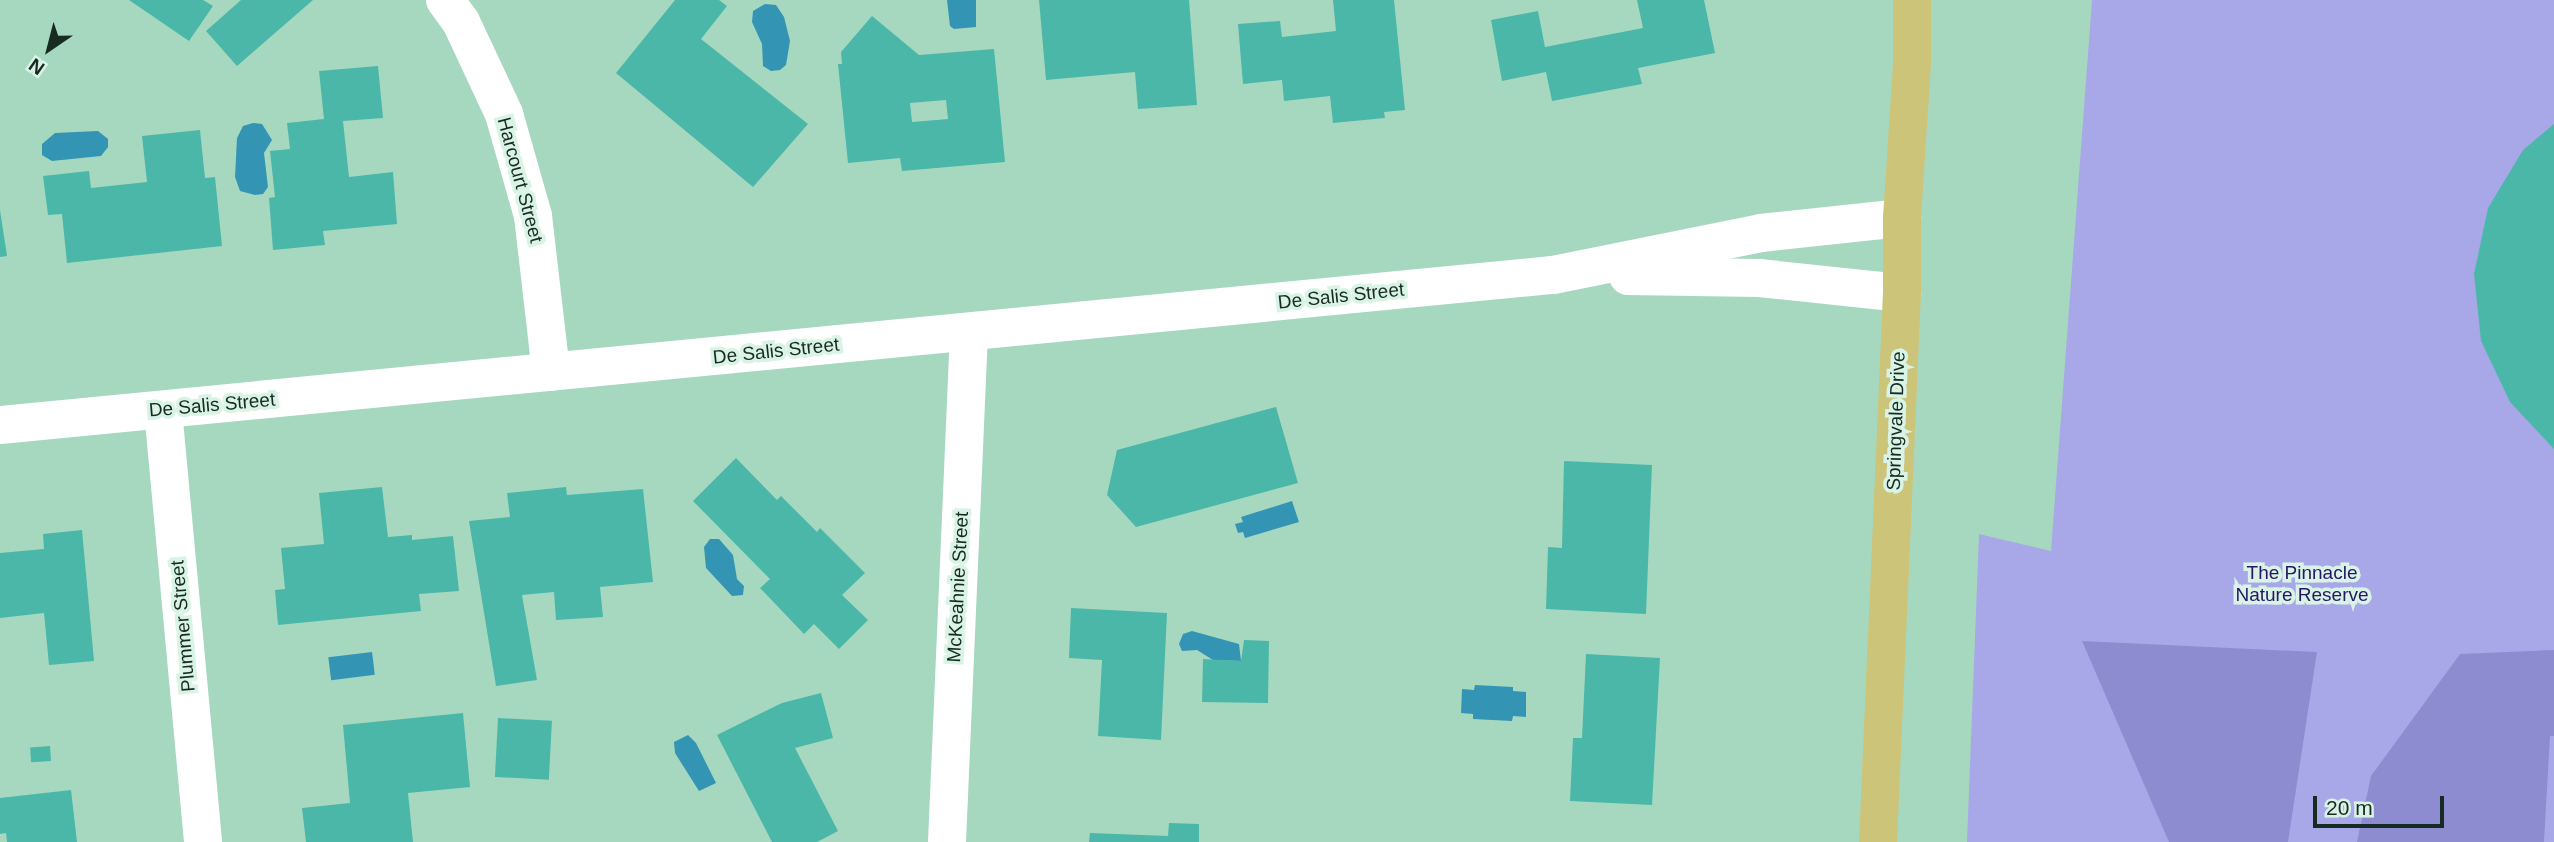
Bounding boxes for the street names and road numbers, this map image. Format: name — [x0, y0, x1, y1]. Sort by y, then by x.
street label: Harcourt Street — [492, 115, 548, 245]
street label: De Salis Street — [1277, 278, 1405, 314]
street label: De Salis Street — [712, 333, 840, 369]
street label: Springvale Drive — [1882, 351, 1910, 491]
street label: De Salis Street — [148, 388, 276, 422]
street label: McKeahnie Street — [943, 511, 973, 663]
street label: Plummer Street — [166, 559, 200, 693]

